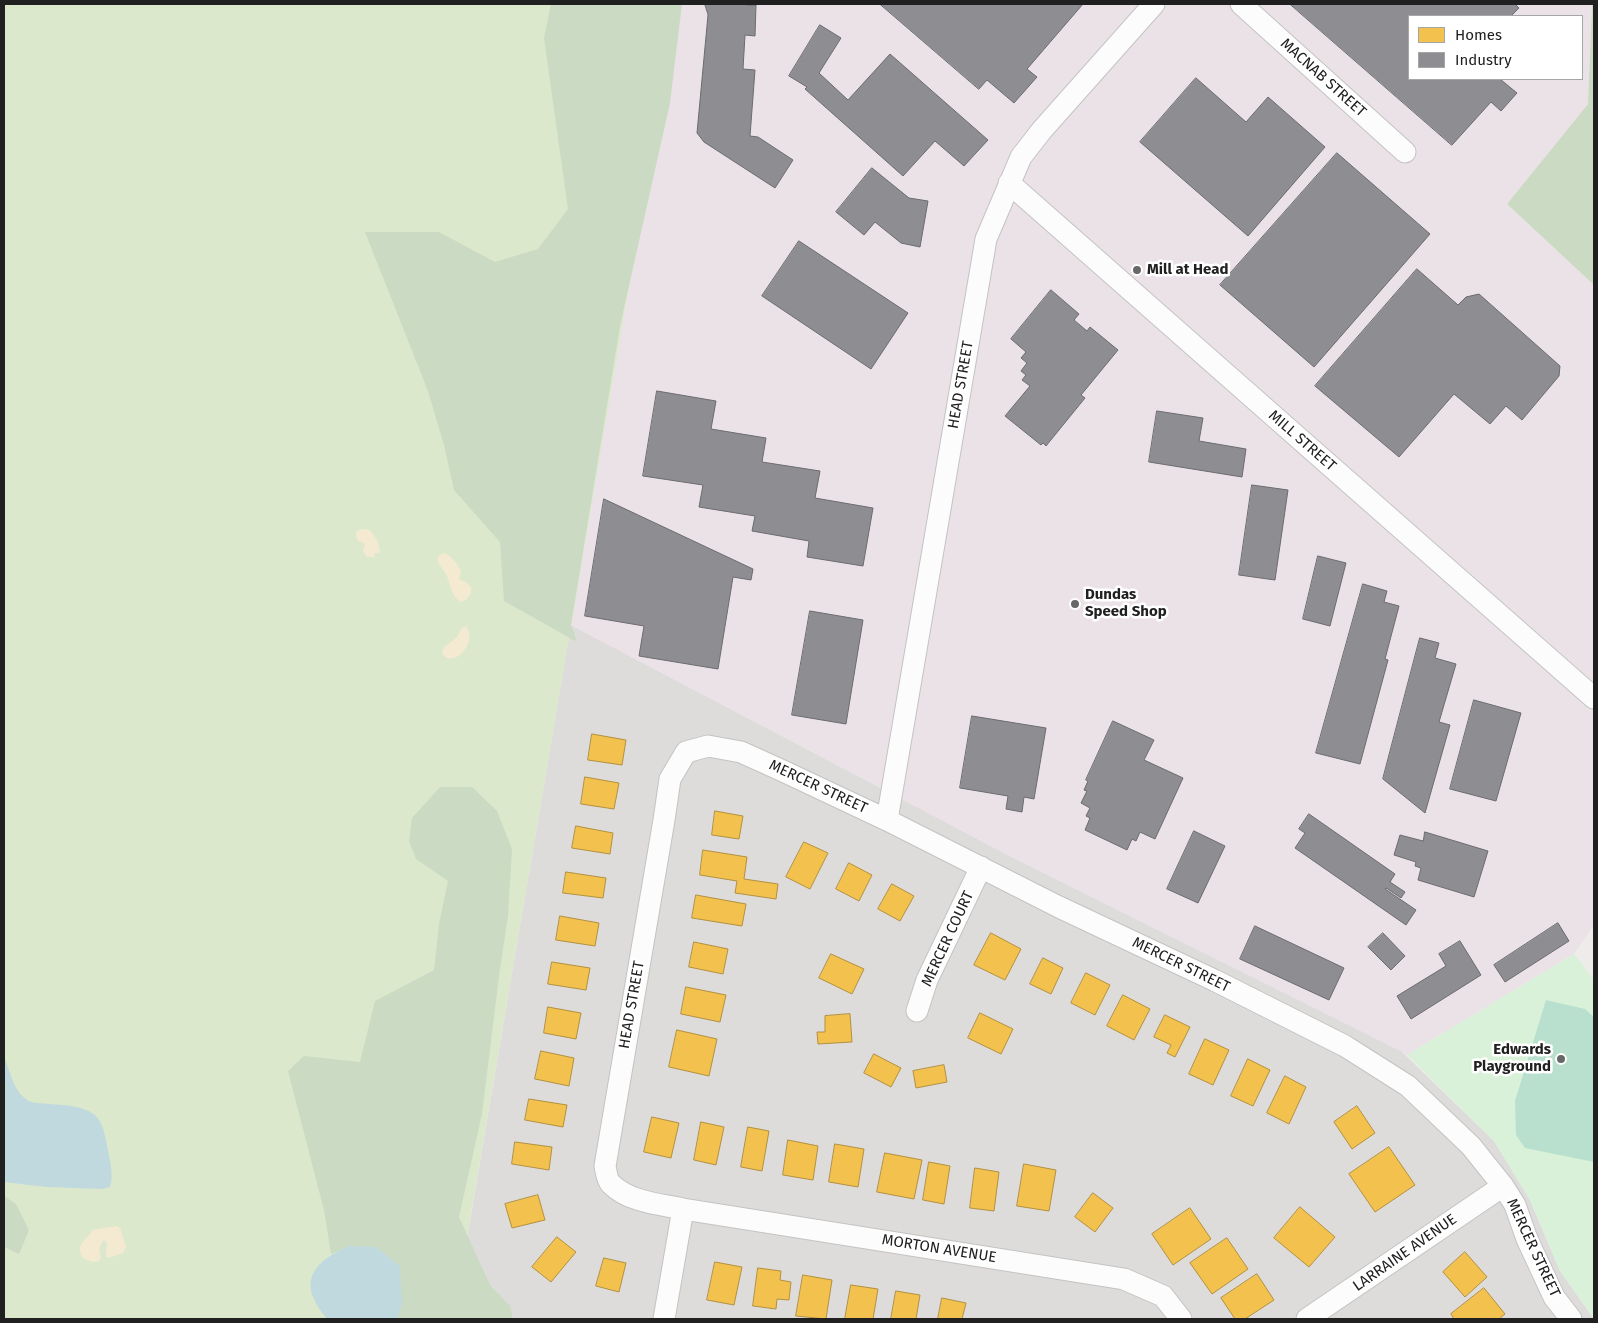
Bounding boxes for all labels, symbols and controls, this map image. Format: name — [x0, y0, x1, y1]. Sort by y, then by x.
legend — [1408, 15, 1583, 80]
text: Homes — [1455, 26, 1502, 44]
street label: MACNAB STREET — [1277, 35, 1369, 121]
text: Industry — [1455, 51, 1512, 69]
place label: Mill at Head — [1147, 261, 1228, 279]
marker: Mill at Head — [1131, 264, 1143, 276]
street label: HEAD STREET — [944, 340, 978, 430]
street label: MILL STREET — [1265, 407, 1339, 475]
place label: Dundas Speed Shop — [1085, 586, 1167, 621]
marker: Dundas Speed Shop — [1069, 598, 1081, 610]
street label: MERCER STREET — [766, 756, 870, 818]
street label: MERCER COURT — [918, 888, 978, 990]
street label: MERCER STREET — [1129, 934, 1233, 996]
street label: HEAD STREET — [615, 960, 649, 1050]
place label: Edwards Playground — [1473, 1041, 1551, 1076]
marker: Edwards Playground — [1555, 1053, 1567, 1065]
street label: MERCER STREET — [1502, 1196, 1564, 1300]
street label: LARRAINE AVENUE — [1350, 1211, 1460, 1295]
street label: MORTON AVENUE — [881, 1231, 997, 1267]

